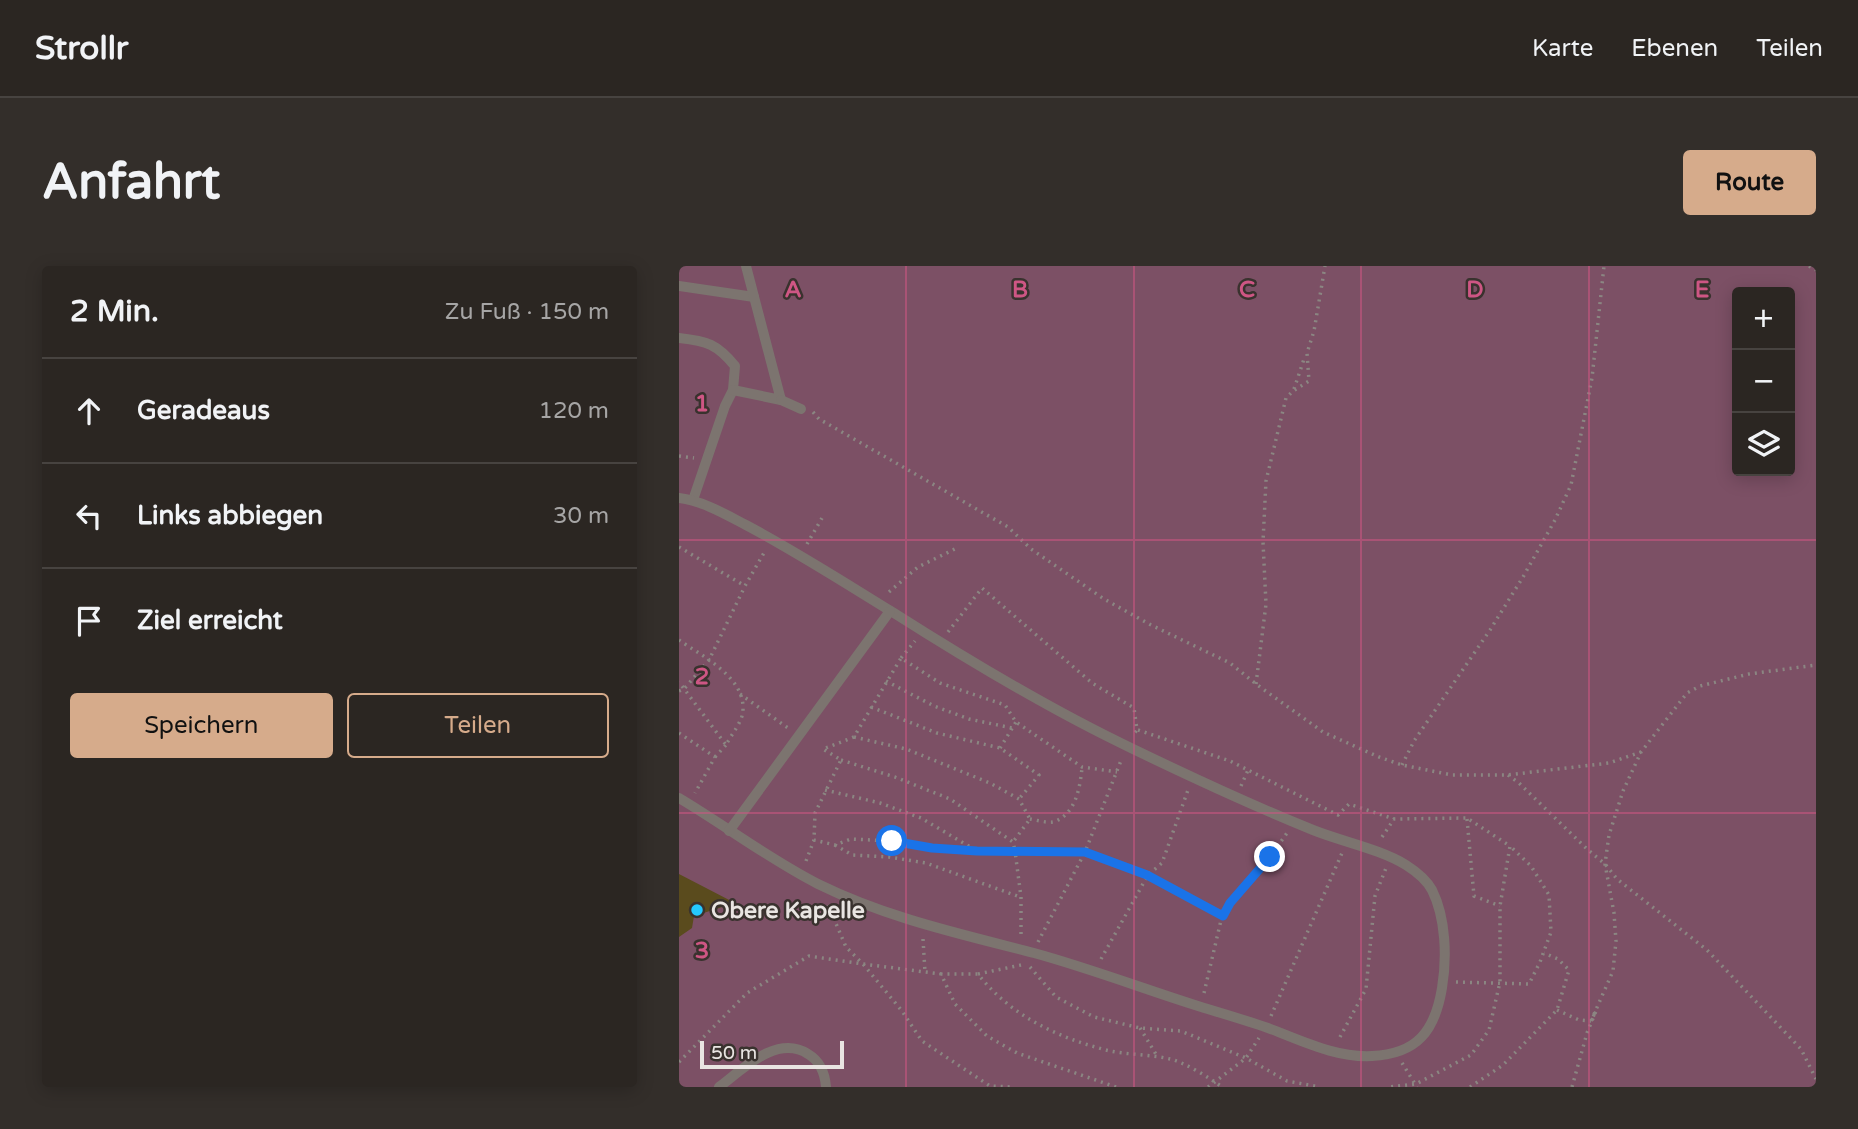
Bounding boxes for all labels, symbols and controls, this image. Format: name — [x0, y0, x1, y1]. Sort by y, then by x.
text: Strollr — [35, 29, 129, 68]
text: Karte — [1532, 34, 1593, 63]
text: Ebenen — [1631, 34, 1718, 63]
text: Teilen — [1756, 34, 1823, 63]
button: Route — [1683, 150, 1816, 215]
text: Anfahrt — [42, 153, 220, 212]
text: A — [784, 276, 802, 304]
text: B — [1012, 276, 1028, 304]
text: C — [1239, 276, 1255, 304]
text: D — [1466, 276, 1484, 304]
text: E — [1695, 276, 1709, 304]
map controls — [1732, 287, 1795, 476]
button: + — [1732, 287, 1795, 350]
text: 2 Min. — [70, 293, 159, 330]
text: Zu Fuß · 150 m — [445, 298, 609, 326]
button: − — [1732, 350, 1795, 413]
text: 1 — [695, 390, 709, 418]
icon: ahead — [70, 392, 108, 430]
text: Geradeaus — [137, 395, 270, 426]
text: 120 m — [539, 397, 609, 425]
button: layers — [1732, 413, 1795, 476]
icon: left — [70, 497, 108, 535]
text: Links abbiegen — [137, 500, 323, 531]
text: 30 m — [553, 502, 609, 530]
icon: arrive — [70, 602, 108, 640]
text: Ziel erreicht — [137, 605, 283, 636]
text: 2 — [695, 663, 709, 691]
button: Speichern — [70, 693, 333, 758]
button: Teilen — [347, 693, 609, 758]
route start — [876, 825, 907, 856]
route end — [1254, 841, 1285, 872]
place label: Obere Kapelle — [711, 897, 865, 925]
marker: Obere Kapelle — [689, 902, 705, 918]
text: 3 — [695, 937, 709, 965]
scale bar — [700, 1038, 843, 1070]
text: 50 m — [711, 1042, 757, 1064]

